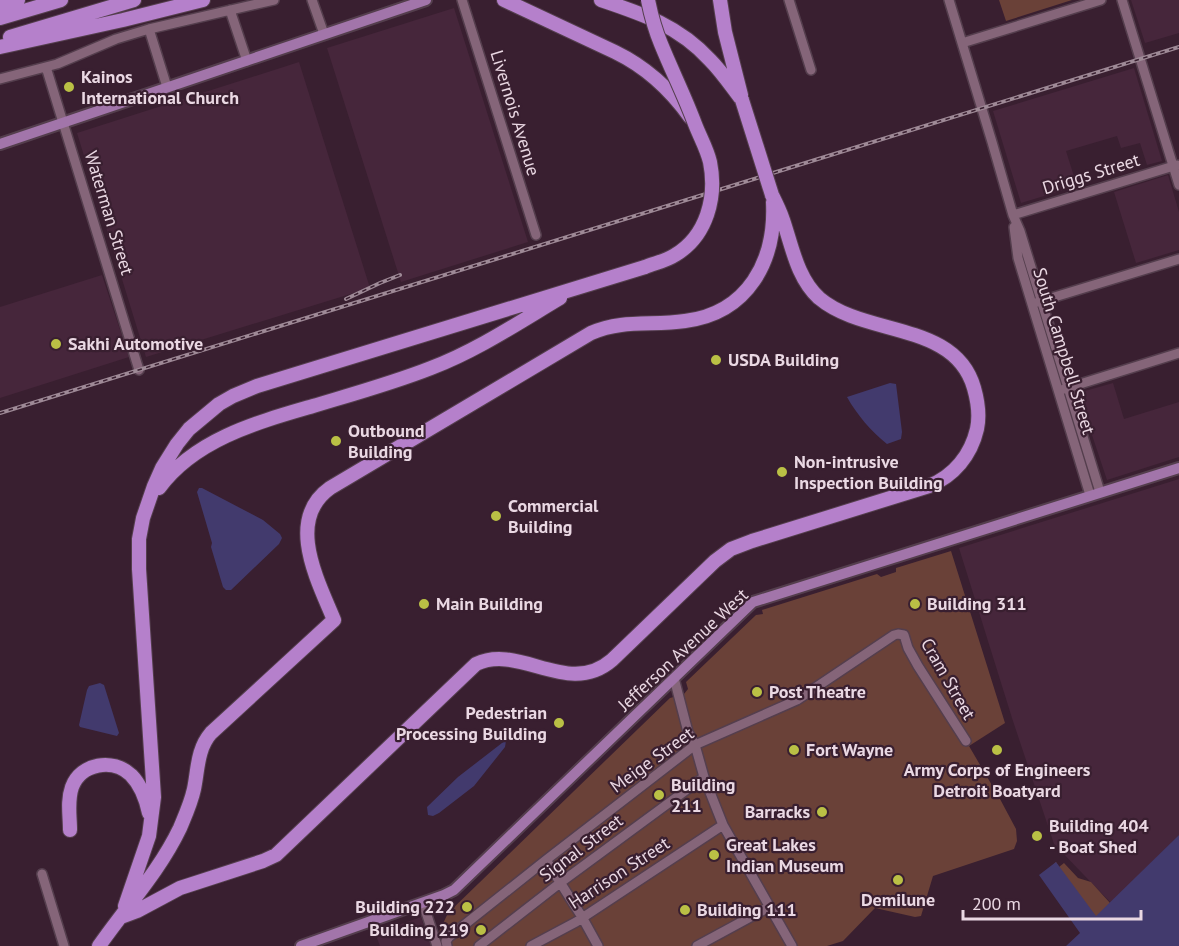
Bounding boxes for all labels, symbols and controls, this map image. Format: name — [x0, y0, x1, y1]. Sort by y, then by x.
street label: Livernois Avenue — [485, 47, 546, 178]
place label: Kainos International Church — [81, 65, 239, 109]
marker: Kainos International Church — [62, 80, 76, 94]
street label: Waterman Street — [80, 148, 139, 278]
street label: Driggs Street — [1039, 148, 1142, 199]
street label: South Campbell Street — [1028, 265, 1101, 437]
place label: Sakhi Automotive — [68, 332, 203, 355]
marker: Sakhi Automotive — [49, 337, 63, 351]
place label: USDA Building — [728, 348, 839, 371]
marker: USDA Building — [709, 353, 723, 367]
place label: Outbound Building — [348, 419, 425, 463]
marker: Outbound Building — [329, 434, 343, 448]
place label: Non-intrusive Inspection Building — [794, 450, 943, 494]
marker: Non-intrusive Inspection Building — [775, 465, 789, 479]
place label: Commercial Building — [508, 494, 599, 538]
marker: Commercial Building — [489, 509, 503, 523]
street label: Jefferson Avenue West — [612, 583, 753, 717]
place label: Main Building — [436, 592, 543, 615]
place label: Building 311 — [927, 592, 1027, 615]
marker: Main Building — [417, 597, 431, 611]
marker: Building 311 — [908, 597, 922, 611]
street label: Cram Street — [916, 634, 981, 724]
place label: Post Theatre — [769, 680, 866, 703]
marker: Post Theatre — [750, 685, 764, 699]
place label: Pedestrian Processing Building — [396, 701, 547, 745]
marker: Pedestrian Processing Building — [552, 716, 566, 730]
street label: Meige Street — [605, 722, 698, 798]
place label: Fort Wayne — [806, 738, 893, 761]
marker: Fort Wayne — [787, 743, 801, 757]
marker: Army Corps of Engineers Detroit Boatyard — [990, 743, 1004, 757]
place label: Army Corps of Engineers Detroit Boatyard — [904, 758, 1091, 802]
place label: Building 211 — [671, 773, 735, 817]
marker: Building 211 — [652, 788, 666, 802]
place label: Barracks — [745, 800, 810, 823]
marker: Barracks — [815, 805, 829, 819]
street label: Signal Street — [534, 809, 627, 887]
place label: Building 404 - Boat Shed — [1049, 814, 1149, 858]
marker: Building 404 - Boat Shed — [1030, 829, 1044, 843]
street label: Harrison Street — [564, 831, 674, 914]
place label: Great Lakes Indian Museum — [726, 833, 844, 877]
marker: Great Lakes Indian Museum — [707, 848, 721, 862]
marker: Demilune — [891, 873, 905, 887]
scale bar — [963, 883, 1142, 921]
place label: Demilune — [861, 888, 935, 911]
text: 200 m — [972, 892, 1021, 915]
place label: Building 222 — [355, 895, 455, 918]
place label: Building 111 — [697, 898, 797, 921]
marker: Building 222 — [460, 900, 474, 914]
marker: Building 111 — [678, 903, 692, 917]
place label: Building 219 — [369, 918, 469, 941]
marker: Building 219 — [474, 923, 488, 937]

